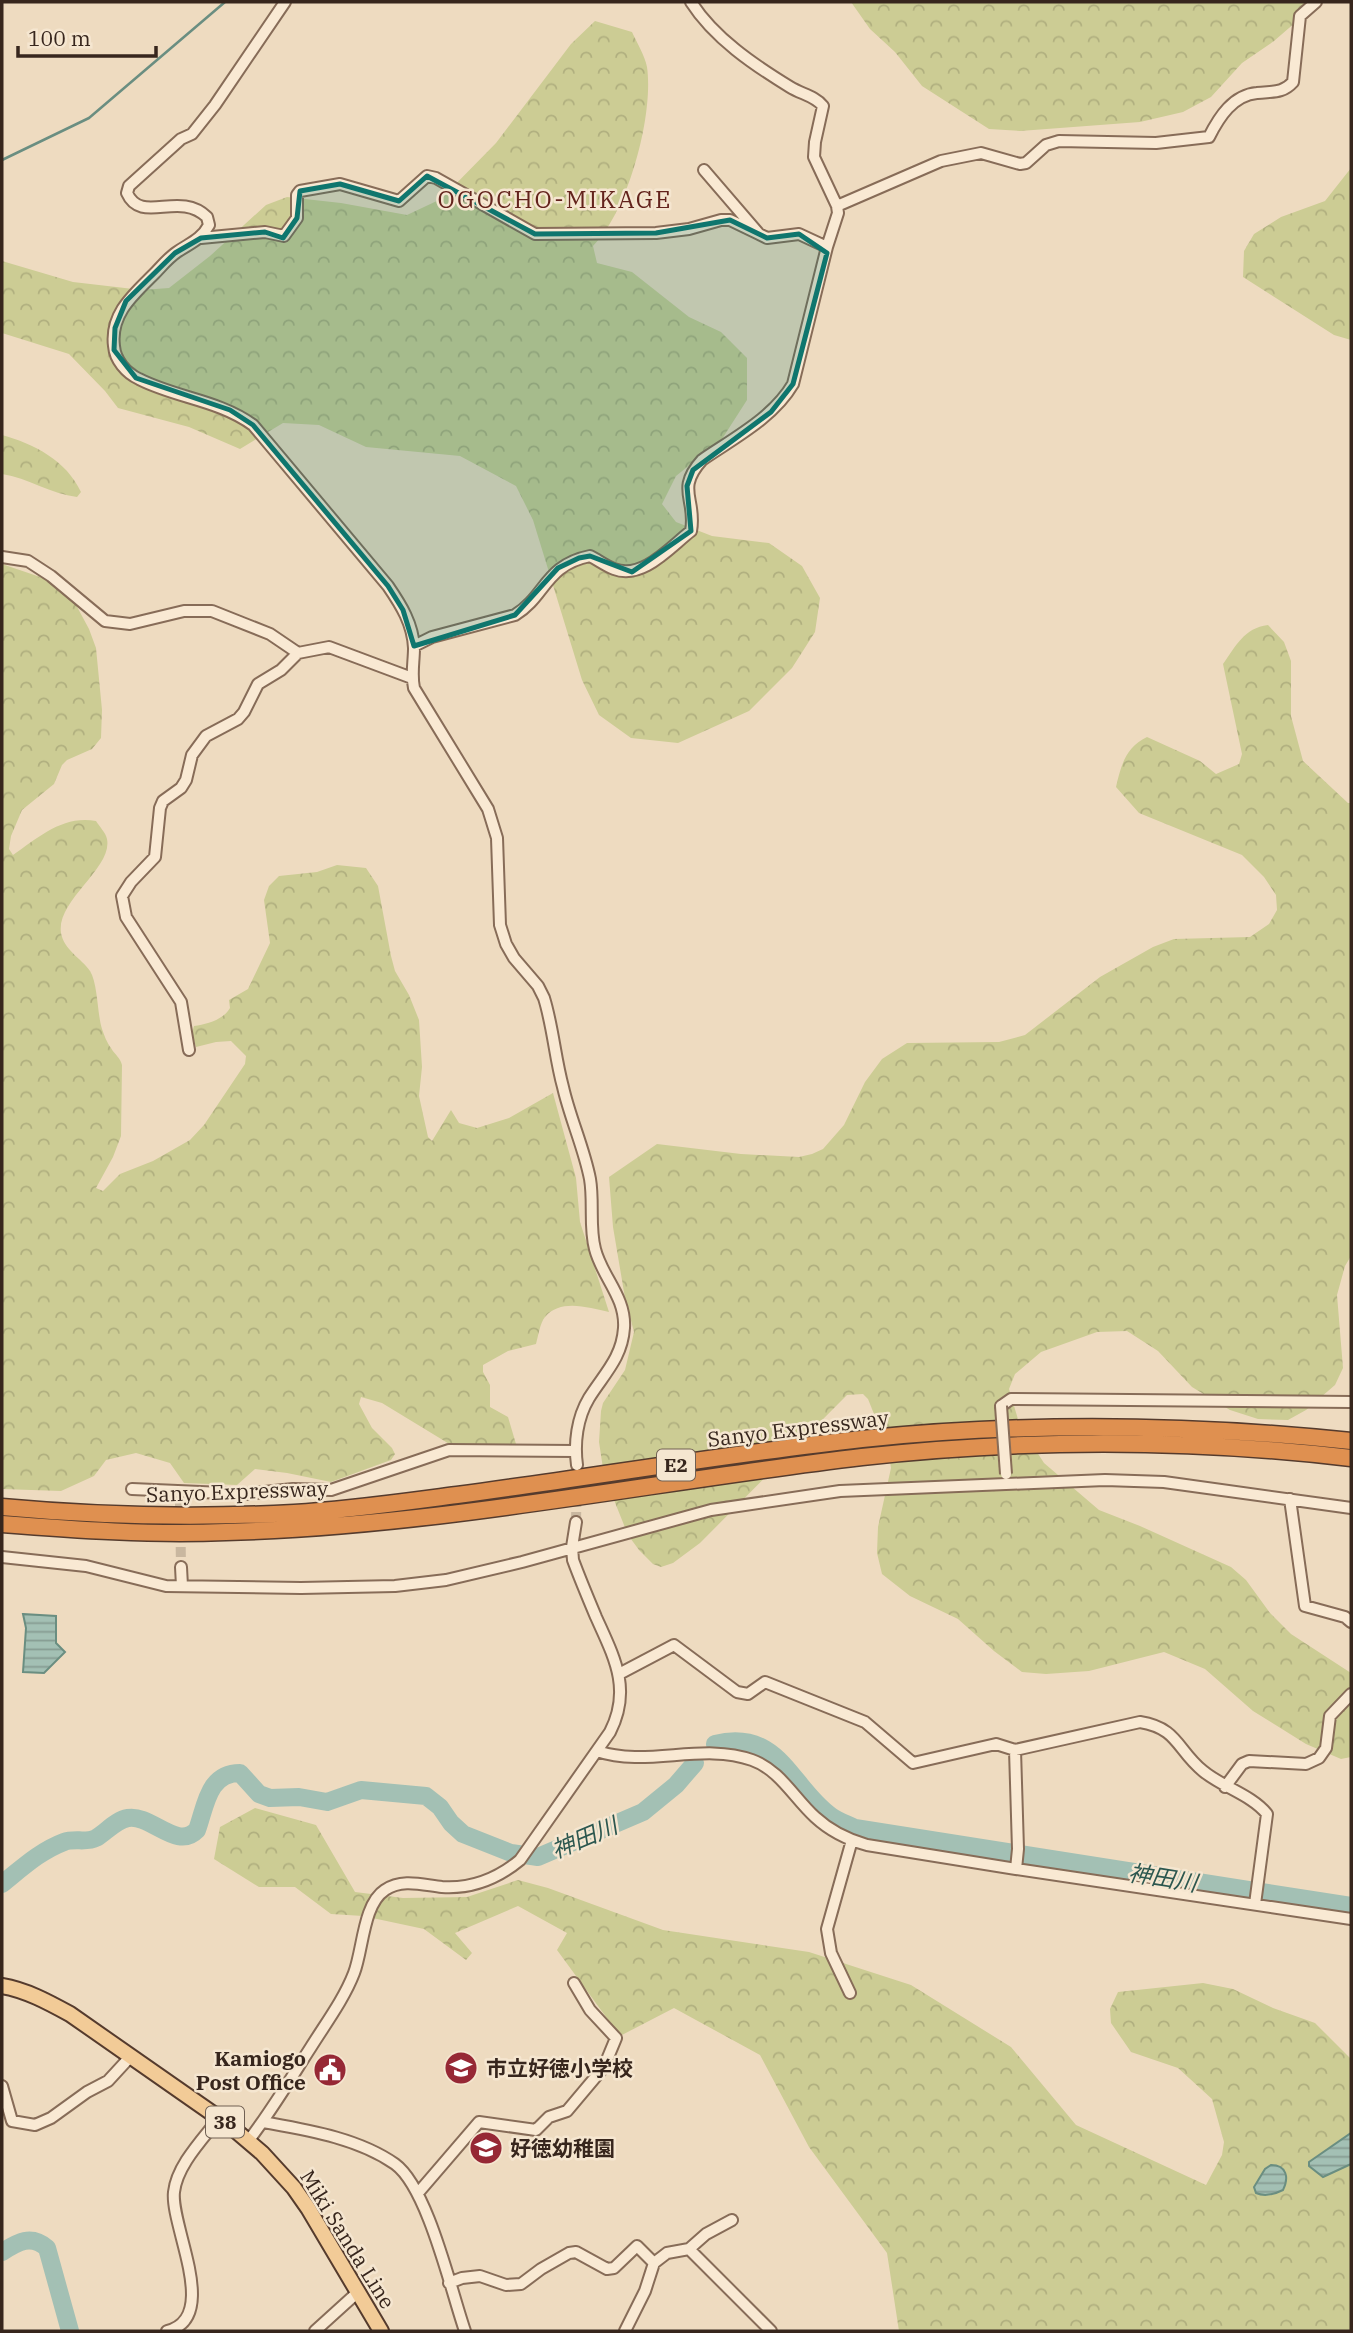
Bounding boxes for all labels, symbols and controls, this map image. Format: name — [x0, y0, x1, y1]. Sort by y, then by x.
scale bar — [18, 14, 156, 58]
text: 100 m — [28, 24, 91, 52]
district label: OGOCHO-MIKAGE — [438, 183, 672, 215]
street label: Sanyo Expressway — [706, 1403, 891, 1453]
road number: E2 — [657, 1450, 695, 1480]
street label: Sanyo Expressway — [145, 1474, 329, 1508]
water label: 神田川 — [546, 1809, 624, 1864]
water label: 神田川 — [1127, 1857, 1202, 1898]
place label: Kamiogo Post Office — [196, 2044, 306, 2096]
school or university icon: 市立好徳小学校 — [442, 2049, 480, 2087]
public building icon: Kamiogo Post Office — [311, 2051, 349, 2089]
place label: 市立好徳小学校 — [486, 2054, 633, 2082]
road number: 38 — [206, 2106, 244, 2138]
school or university icon: 好徳幼稚園 — [467, 2129, 505, 2167]
place label: 好徳幼稚園 — [510, 2134, 615, 2162]
street label: Miki Sanda Line — [294, 2164, 402, 2314]

